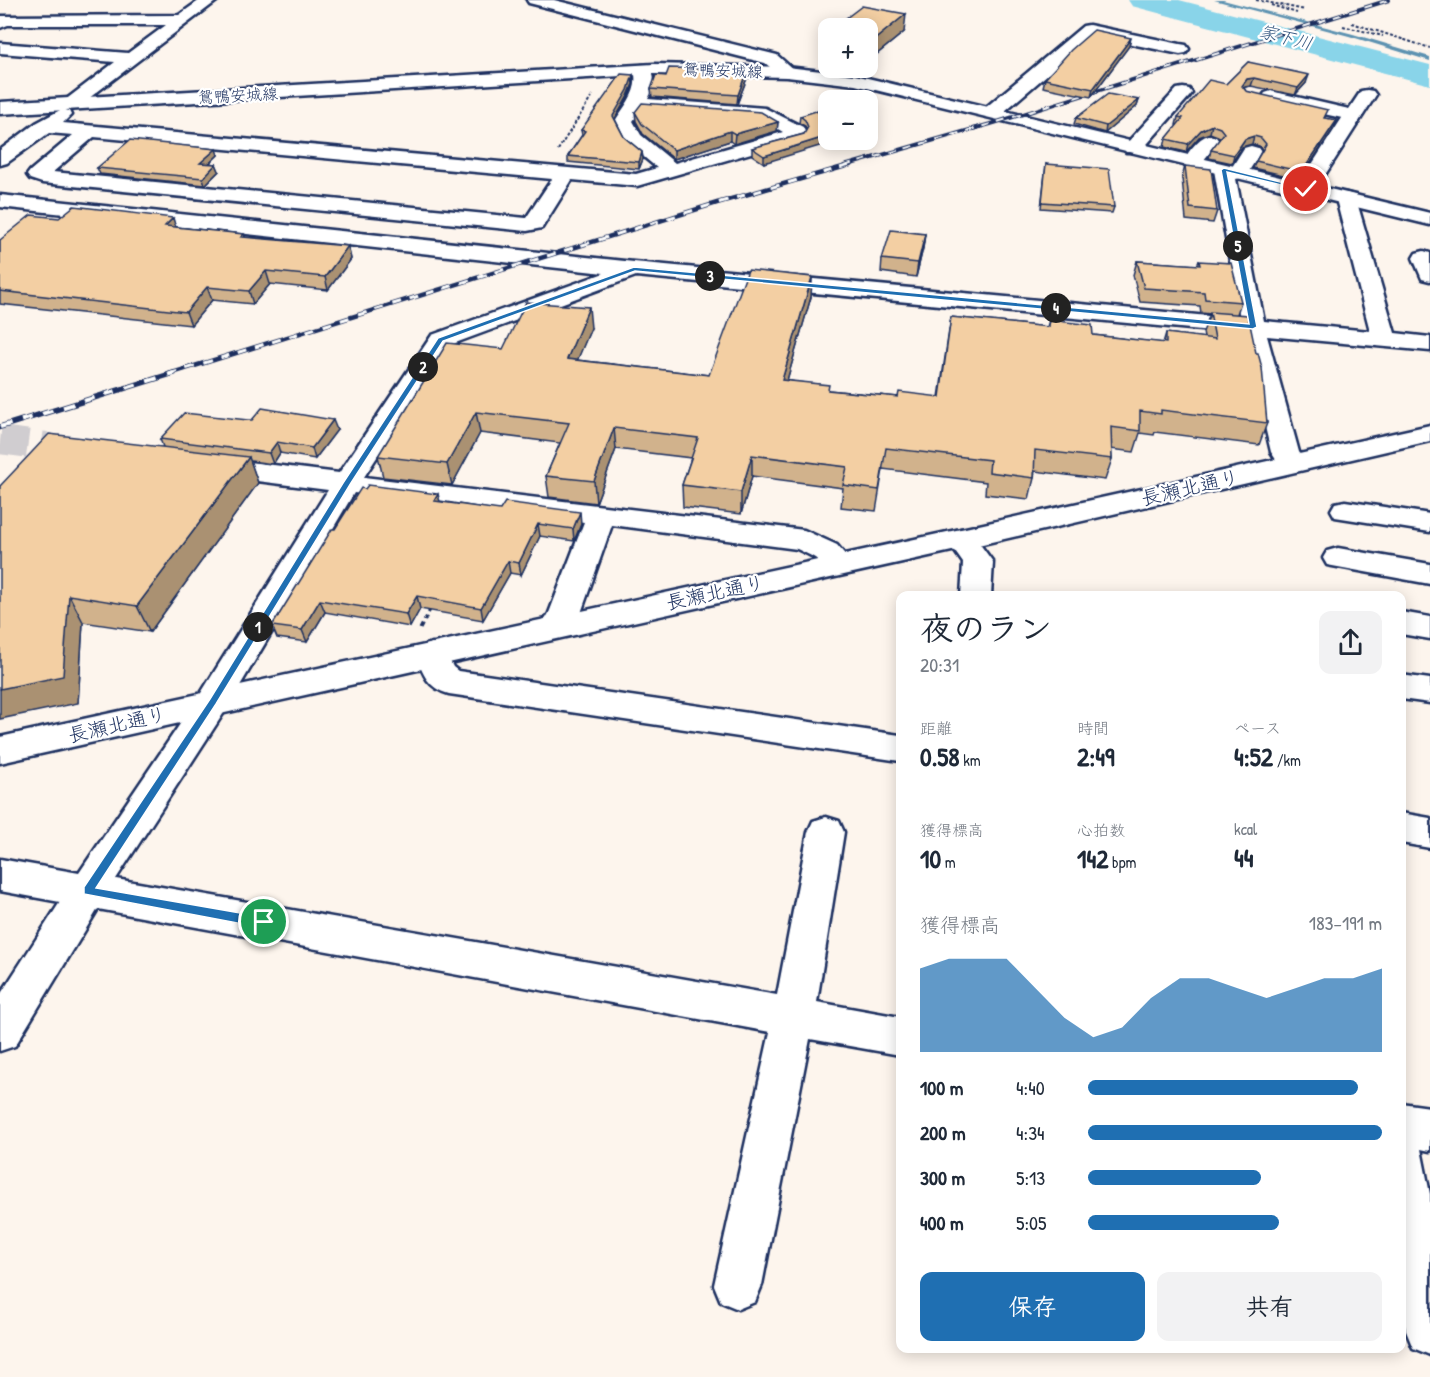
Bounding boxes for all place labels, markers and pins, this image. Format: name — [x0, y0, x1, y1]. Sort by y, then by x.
pin — [1280, 163, 1331, 214]
pin: 5 — [1223, 231, 1253, 261]
pin: 3 — [695, 261, 725, 291]
pin: 4 — [1041, 293, 1071, 323]
pin: 2 — [408, 352, 438, 382]
pin: 1 — [243, 612, 273, 642]
pin — [238, 896, 289, 947]

